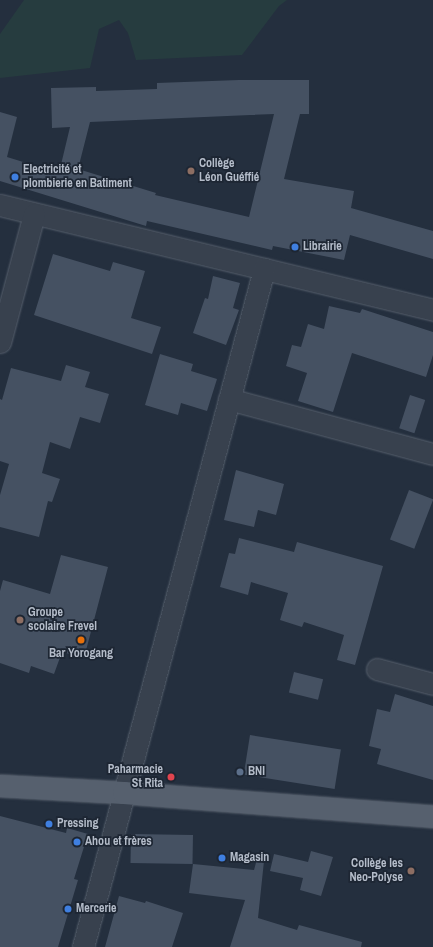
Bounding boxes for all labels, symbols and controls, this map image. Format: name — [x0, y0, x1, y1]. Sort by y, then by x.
place label: Collège Léon Guéffié — [199, 157, 259, 185]
place label: Electricité et plombierie en Batiment — [23, 163, 132, 191]
marker: Collège Léon Guéffié — [186, 166, 196, 176]
marker: Electricité et plombierie en Batiment — [10, 172, 20, 182]
place label: Librairie — [303, 240, 342, 254]
marker: Librairie — [290, 242, 300, 252]
place label: Groupe scolaire Frevel — [28, 606, 97, 634]
marker: Groupe scolaire Frevel — [15, 615, 25, 625]
marker: Bar Yorogang — [76, 635, 86, 645]
place label: Bar Yorogang — [49, 647, 113, 661]
place label: Paharmacie St Rita — [108, 763, 163, 791]
place label: BNI — [248, 765, 265, 779]
marker: BNI — [235, 767, 245, 777]
marker: Paharmacie St Rita — [166, 772, 176, 782]
place label: Pressing — [57, 817, 99, 831]
marker: Pressing — [44, 819, 54, 829]
place label: Ahou et frères — [85, 835, 152, 849]
marker: Ahou et frères — [72, 837, 82, 847]
place label: Magasin — [230, 851, 269, 865]
marker: Magasin — [217, 853, 227, 863]
place label: Collège les Neo-Polyse — [349, 857, 403, 885]
marker: Collège les Neo-Polyse — [406, 866, 416, 876]
place label: Mercerie — [76, 902, 116, 916]
marker: Mercerie — [63, 904, 73, 914]

